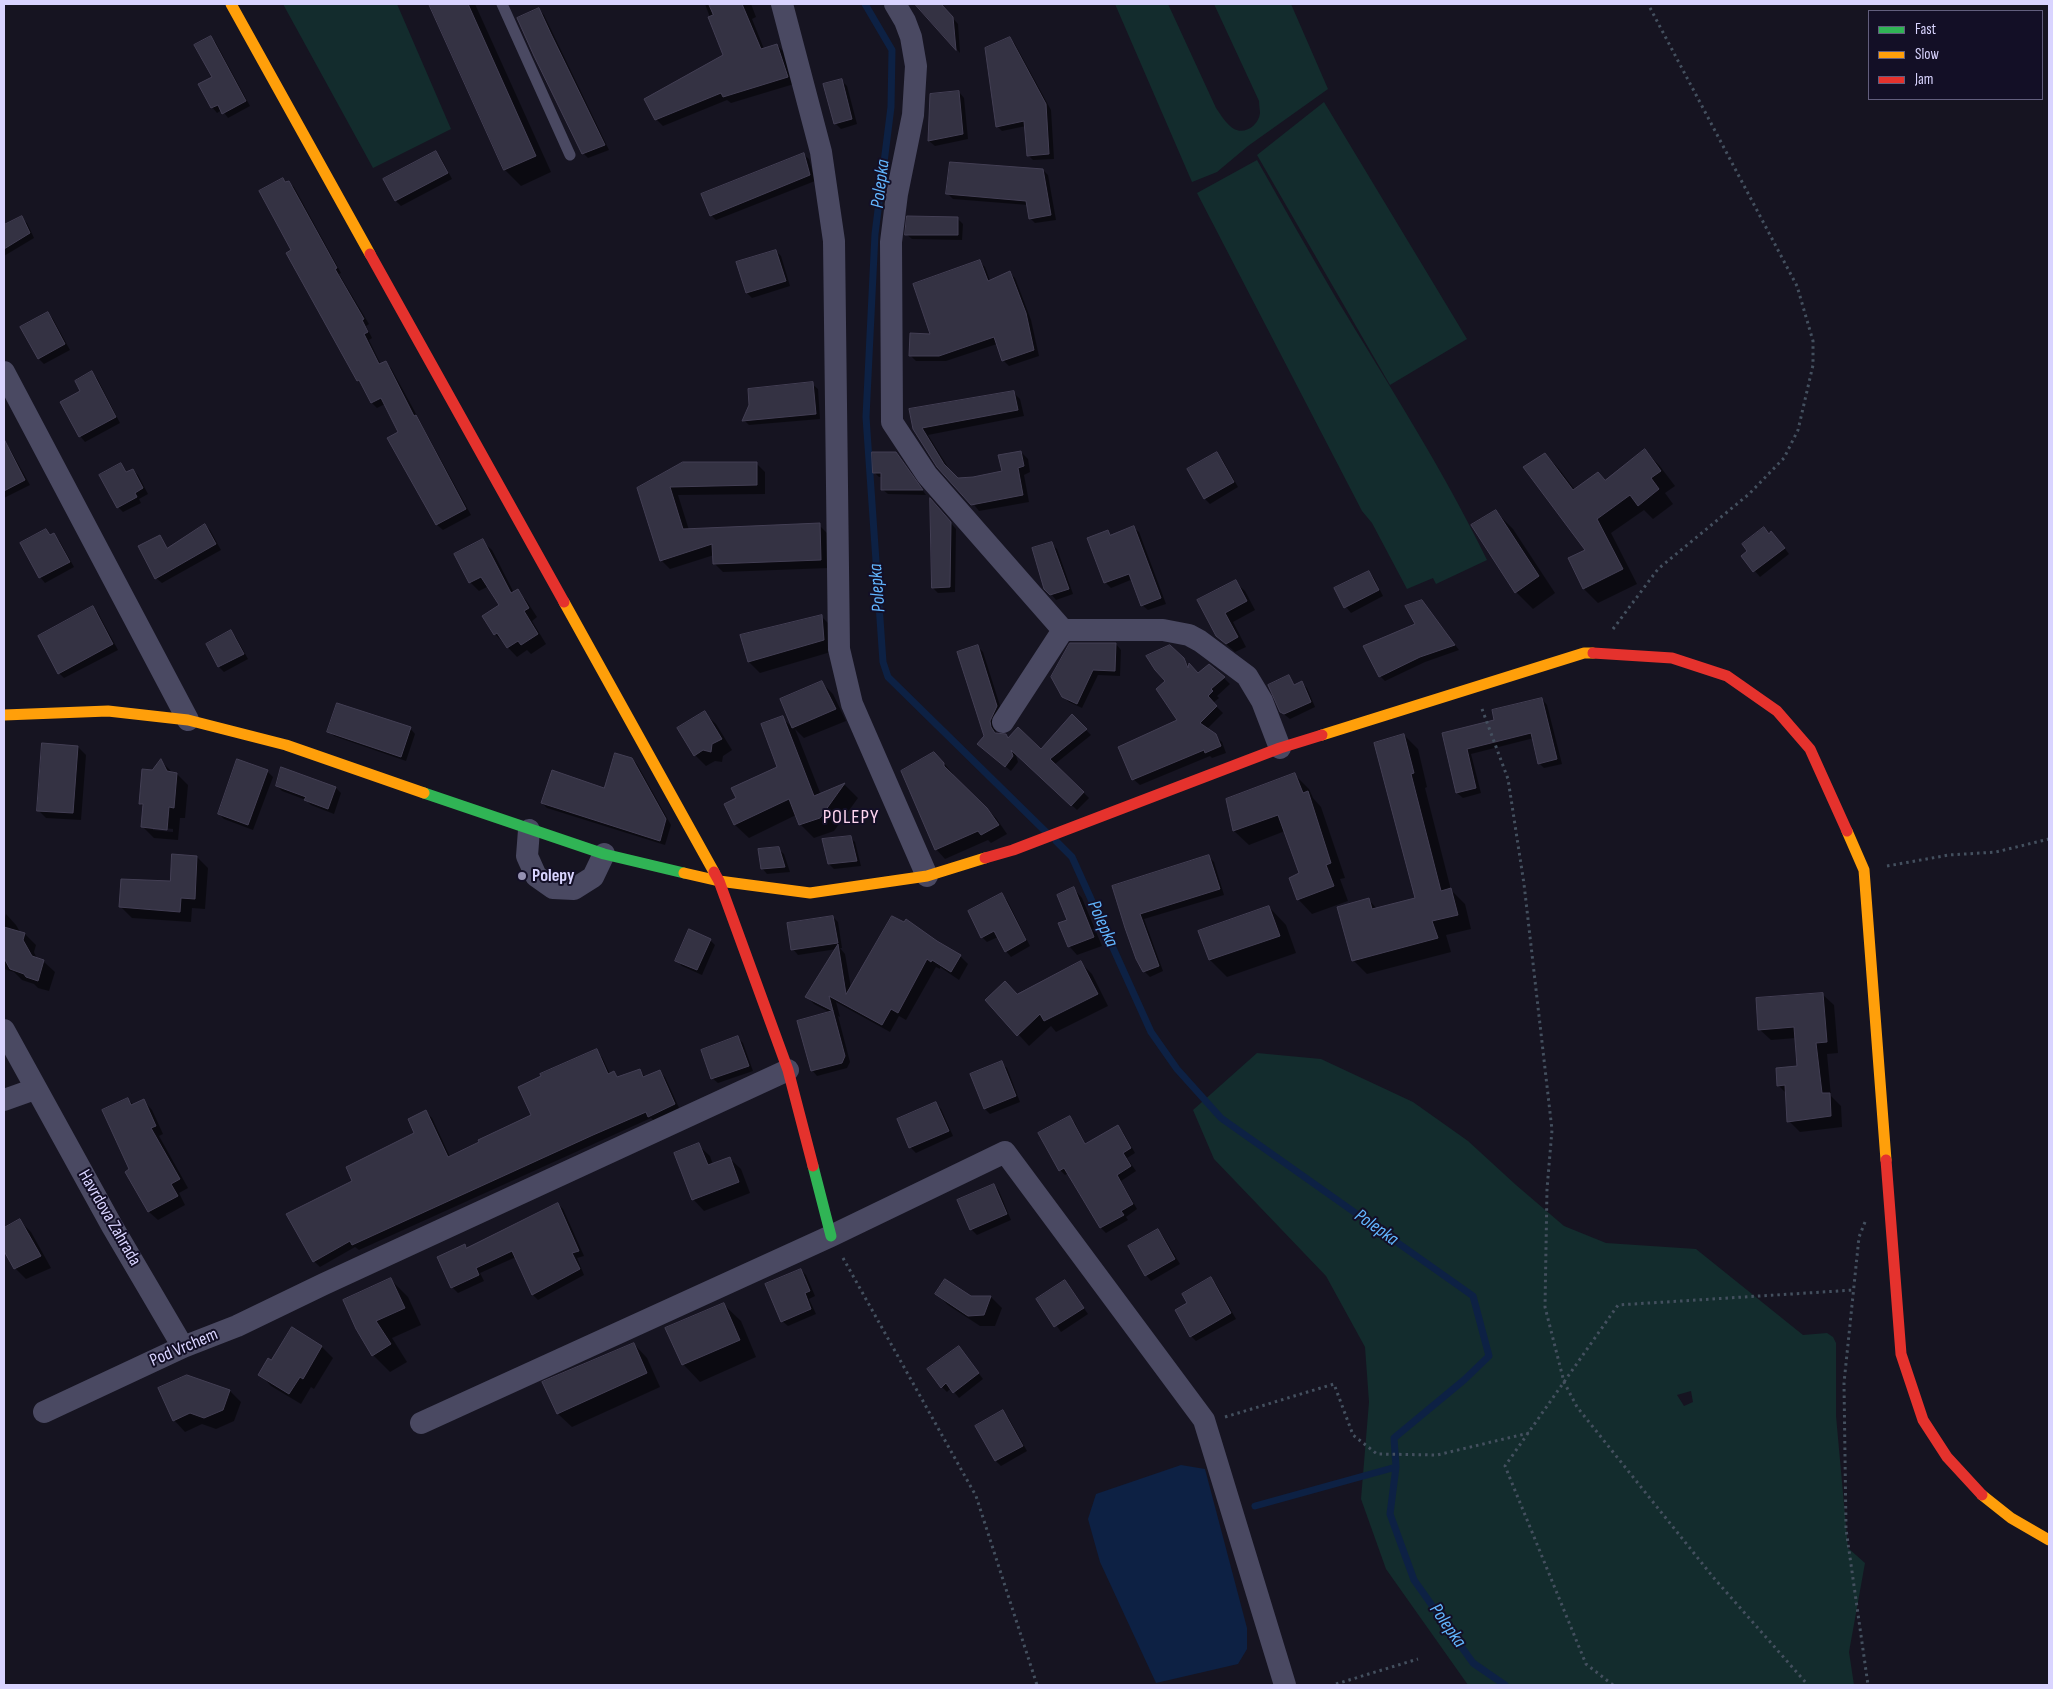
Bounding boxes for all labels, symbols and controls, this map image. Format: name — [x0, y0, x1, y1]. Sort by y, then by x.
legend — [1868, 10, 2043, 100]
text: Fast — [1915, 20, 1936, 39]
text: Slow — [1915, 45, 1939, 64]
text: Jam — [1915, 70, 1933, 89]
water label: Polepka — [867, 159, 895, 209]
water label: Polepka — [865, 563, 891, 613]
district label: POLEPY — [822, 806, 880, 830]
place label: Polepy — [532, 865, 574, 887]
marker: Polepy — [516, 870, 528, 882]
water label: Polepka — [1082, 897, 1122, 951]
street label: Havrdova Zahrada — [73, 1166, 145, 1270]
water label: Polepka — [1350, 1205, 1402, 1251]
street label: Pod Vrchem — [147, 1324, 221, 1372]
water label: Polepka — [1424, 1600, 1470, 1652]

